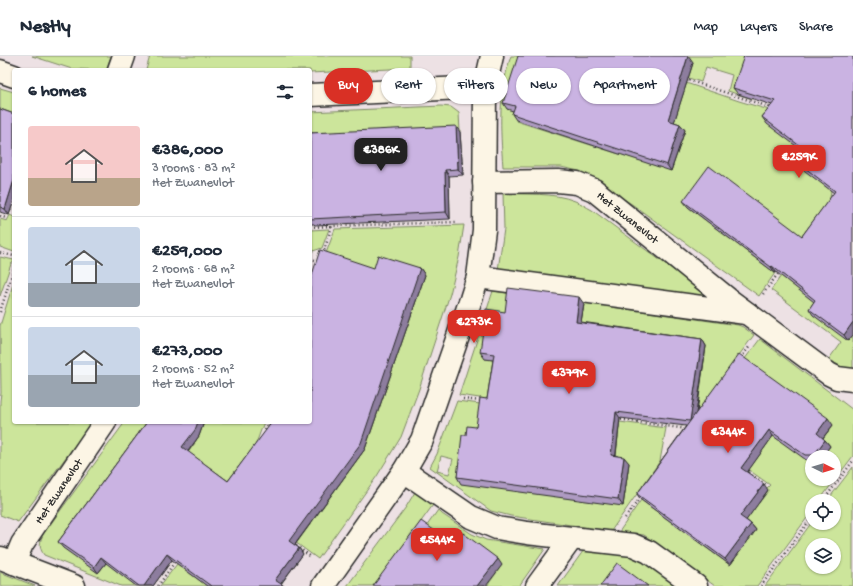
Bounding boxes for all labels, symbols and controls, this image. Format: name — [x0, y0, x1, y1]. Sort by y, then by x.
text: Nestly — [20, 16, 71, 39]
text: Map — [694, 19, 718, 36]
text: Layers — [740, 19, 777, 36]
text: Share — [799, 19, 833, 36]
chip: Buy — [324, 68, 373, 104]
chip: Rent — [381, 68, 436, 104]
chip: Filters — [444, 68, 508, 104]
chip: New — [516, 68, 571, 104]
chip: Apartment — [579, 68, 670, 104]
icon: filters — [274, 81, 296, 103]
text: 6 homes — [28, 82, 86, 102]
pin: €386K — [353, 138, 409, 172]
text: €386,000 — [152, 141, 223, 161]
icon: home — [60, 142, 108, 190]
text: €386K — [363, 143, 399, 158]
pin: €259K — [771, 145, 827, 179]
text: €259K — [782, 150, 816, 165]
text: 3 rooms · 83 m² — [152, 161, 236, 176]
text: Het Zwanevlot — [152, 176, 234, 191]
street label: Het Zwanevlot — [593, 189, 661, 248]
text: €259,000 — [152, 242, 222, 262]
icon: home — [60, 243, 108, 291]
text: 2 rooms · 68 m² — [152, 262, 235, 277]
text: Het Zwanevlot — [152, 277, 234, 292]
pin: €273K — [446, 310, 502, 344]
text: €273K — [457, 315, 491, 330]
text: €273,000 — [152, 342, 222, 362]
icon: home — [60, 343, 108, 391]
pin: €379K — [541, 361, 597, 395]
text: 2 rooms · 52 m² — [152, 362, 234, 377]
text: €379K — [552, 366, 586, 381]
text: Het Zwanevlot — [152, 377, 234, 392]
pin: €344K — [700, 420, 756, 454]
text: €344K — [711, 425, 745, 440]
north arrow — [805, 450, 841, 486]
map controls — [805, 450, 841, 574]
street label: Het Zwanevlot — [33, 456, 87, 527]
button: locate — [805, 494, 841, 530]
pin: €544K — [409, 528, 465, 562]
text: €544K — [420, 533, 454, 548]
button: layers — [805, 538, 841, 574]

